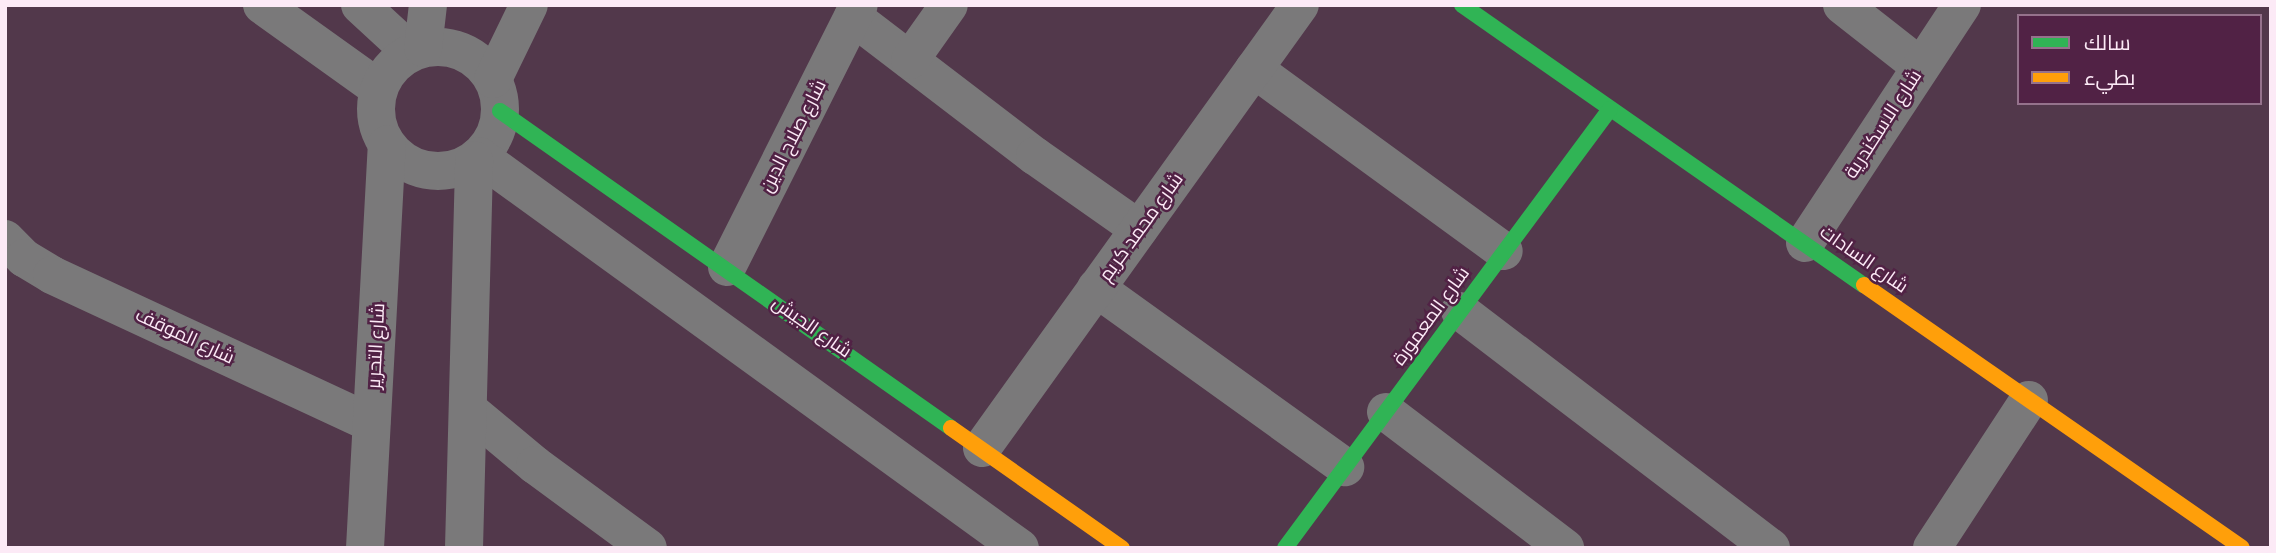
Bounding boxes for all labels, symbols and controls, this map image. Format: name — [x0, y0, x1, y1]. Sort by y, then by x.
legend — [2017, 14, 2262, 105]
text: سالك — [2084, 23, 2131, 62]
text: بطيء — [2084, 58, 2135, 97]
street label: شارع الاسكندرية — [1839, 65, 1927, 183]
street label: شارع صلاح الدين — [755, 76, 831, 196]
street label: شارع محمد كريم — [1094, 168, 1188, 286]
street label: شارع السادات — [1815, 220, 1913, 298]
street label: شارع المعمورة — [1388, 262, 1474, 370]
street label: شارع الجيش — [768, 291, 856, 363]
street label: شارع التحرير — [362, 302, 390, 390]
street label: شارع الموقف — [132, 303, 238, 369]

